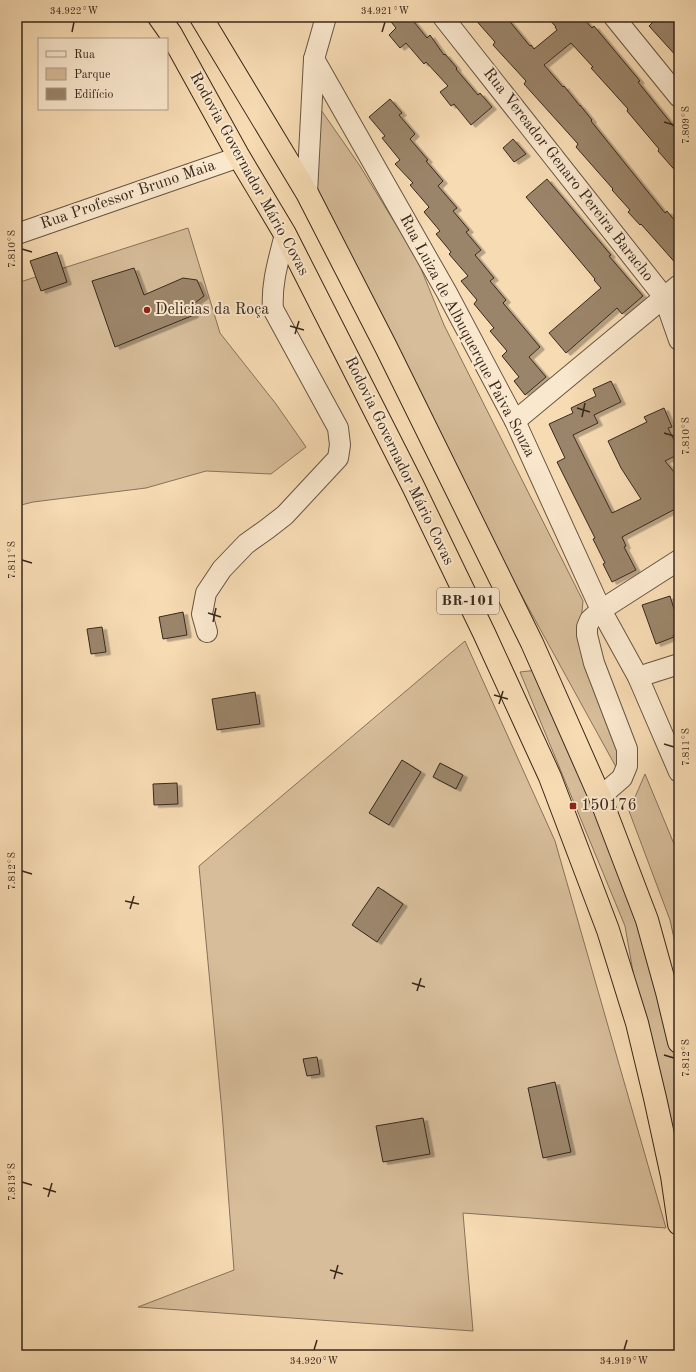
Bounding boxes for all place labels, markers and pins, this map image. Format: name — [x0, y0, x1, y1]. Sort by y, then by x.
place label: Delicias da Roça — [155, 302, 269, 318]
marker: Delicias da Roça — [142, 305, 152, 315]
place label: 150176 — [581, 798, 637, 814]
marker: 150176 — [568, 801, 578, 811]

